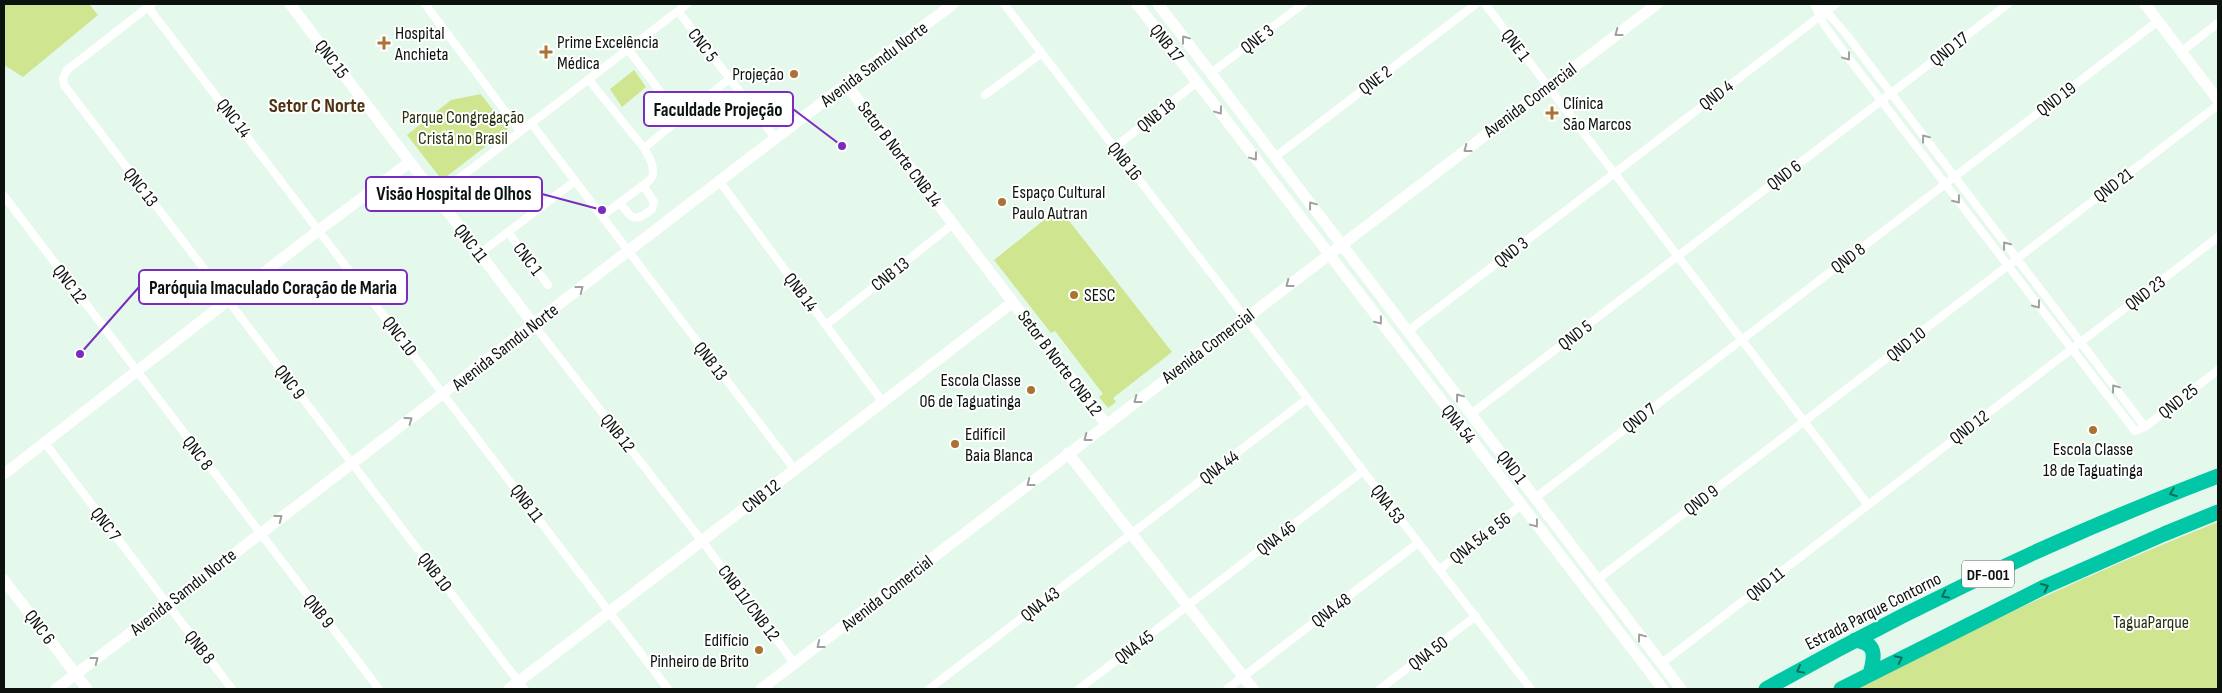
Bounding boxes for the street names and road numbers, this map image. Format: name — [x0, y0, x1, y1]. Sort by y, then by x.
street label: Avenida Samdu Norte — [816, 17, 932, 112]
street label: QNB 17 — [1145, 20, 1188, 67]
street label: QNE 3 — [1237, 20, 1278, 59]
street label: CNC 5 — [683, 24, 722, 66]
street label: QNE 1 — [1497, 25, 1535, 66]
street label: QND 17 — [1926, 27, 1973, 71]
street label: QNC 15 — [310, 36, 353, 83]
street label: Avenida Comercial — [1479, 59, 1581, 143]
street label: QNE 2 — [1355, 61, 1396, 100]
street label: QND 4 — [1695, 76, 1738, 115]
street label: QND 19 — [2032, 78, 2080, 121]
street label: QNB 18 — [1133, 94, 1180, 137]
street label: QNC 14 — [212, 95, 256, 142]
street label: Setor B Norte CNB 14 — [853, 97, 946, 212]
street label: QNB 16 — [1103, 138, 1146, 185]
street label: QND 6 — [1763, 156, 1806, 195]
street label: QND 21 — [2090, 163, 2138, 207]
street label: QNC 13 — [119, 164, 162, 211]
street label: QNC 11 — [450, 220, 492, 267]
street label: QND 3 — [1490, 233, 1532, 272]
street label: CNC 1 — [508, 239, 547, 280]
street label: QND 8 — [1827, 239, 1870, 278]
street label: CNB 13 — [867, 253, 914, 296]
street label: QNC 12 — [48, 261, 91, 308]
street label: QNB 14 — [779, 269, 822, 316]
street label: QND 23 — [2121, 272, 2170, 315]
street label: Avenida Samdu Norte — [447, 300, 562, 396]
street label: Avenida Comercial — [1157, 305, 1259, 389]
street label: Setor B Norte CNB 12 — [1013, 306, 1106, 420]
street label: QNC 10 — [378, 312, 421, 360]
street label: QND 5 — [1554, 316, 1596, 355]
street label: QND 10 — [1882, 323, 1930, 366]
street label: QNB 13 — [689, 338, 732, 385]
street label: QNC 9 — [270, 361, 309, 404]
street label: QND 25 — [2154, 379, 2202, 423]
street label: QND 7 — [1618, 398, 1661, 438]
street label: QNA 54 — [1437, 401, 1481, 448]
street label: QND 12 — [1946, 406, 1993, 449]
street label: QNB 12 — [596, 410, 639, 457]
street label: QNC 8 — [178, 432, 217, 475]
street label: QNA 44 — [1196, 446, 1243, 489]
street label: QND 1 — [1492, 447, 1531, 489]
street label: CNB 12 — [738, 475, 785, 518]
street label: QNB 11 — [506, 480, 548, 527]
street label: QNA 53 — [1366, 481, 1409, 528]
street label: QND 9 — [1680, 481, 1723, 520]
street label: QNC 7 — [86, 503, 126, 546]
street label: QNA 54 e 56 — [1446, 508, 1515, 569]
street label: QNA 46 — [1252, 516, 1300, 560]
street label: Avenida Samdu Norte — [125, 545, 240, 641]
street label: QNB 10 — [413, 549, 456, 596]
street label: Avenida Comercial — [837, 551, 937, 636]
road number: DF-001 — [1962, 560, 2014, 588]
street label: CNB 11/CNB 12 — [713, 561, 784, 645]
street label: QND 11 — [1742, 563, 1789, 606]
street label: Estrada Parque Contorno — [1802, 568, 1945, 655]
street label: QNA 43 — [1017, 583, 1064, 626]
street label: QNA 48 — [1307, 589, 1355, 632]
street label: QNB 9 — [299, 590, 338, 632]
street label: QNC 6 — [20, 606, 59, 649]
street label: QNB 8 — [180, 626, 219, 668]
street label: QNA 45 — [1111, 626, 1158, 669]
street label: QNA 50 — [1404, 632, 1452, 675]

